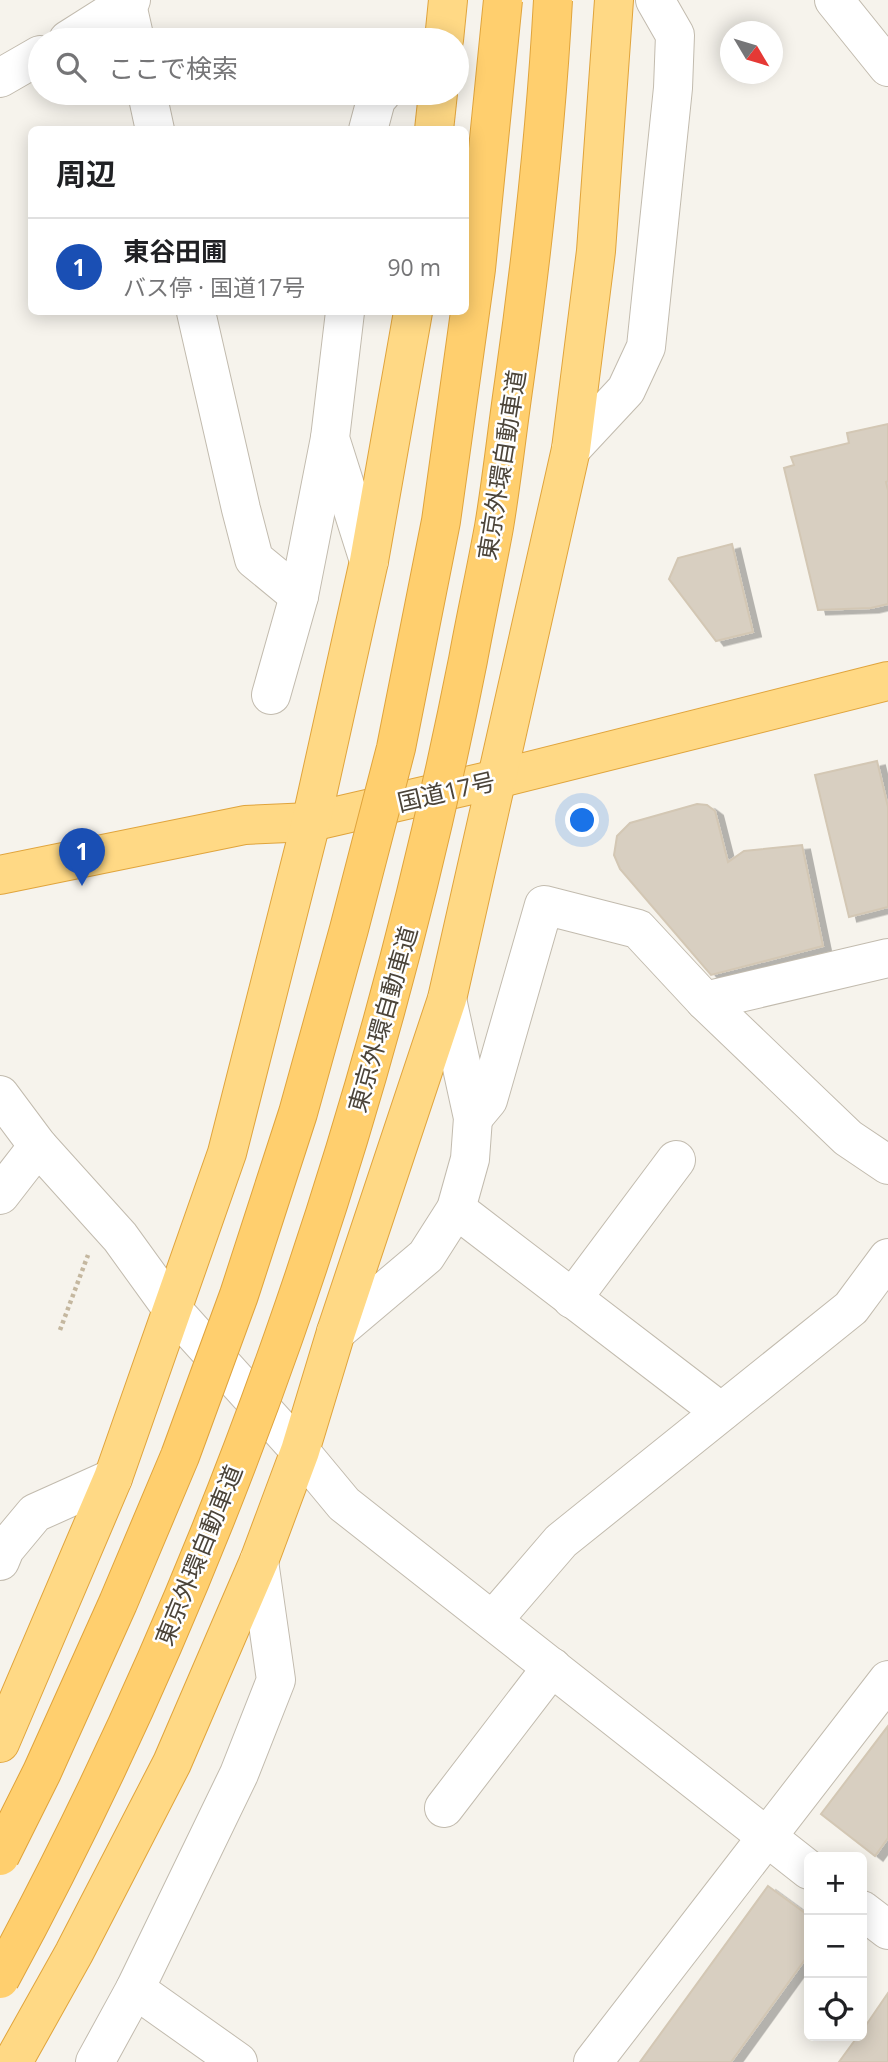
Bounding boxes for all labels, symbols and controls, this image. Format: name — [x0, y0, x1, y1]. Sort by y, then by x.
north arrow — [720, 21, 783, 84]
search box — [28, 28, 469, 105]
icon: search — [52, 48, 90, 86]
text: ここで検索 — [108, 50, 238, 86]
text: 周辺 — [56, 153, 116, 194]
text: 東谷田圃 — [123, 233, 227, 269]
text: 1 — [72, 251, 86, 283]
text: 90 m — [387, 251, 441, 283]
text: バス停 · 国道17号 — [123, 271, 305, 303]
street label: 東京外環自動車道 — [470, 368, 532, 562]
street label: 国道17号 — [394, 764, 498, 818]
your location — [565, 803, 599, 837]
pin: 1 — [59, 828, 105, 886]
street label: 東京外環自動車道 — [340, 922, 424, 1116]
street label: 東京外環自動車道 — [147, 1460, 249, 1650]
map controls — [804, 1852, 867, 2041]
button: + — [804, 1852, 867, 1915]
button: − — [804, 1915, 867, 1978]
button: locate — [804, 1978, 867, 2041]

